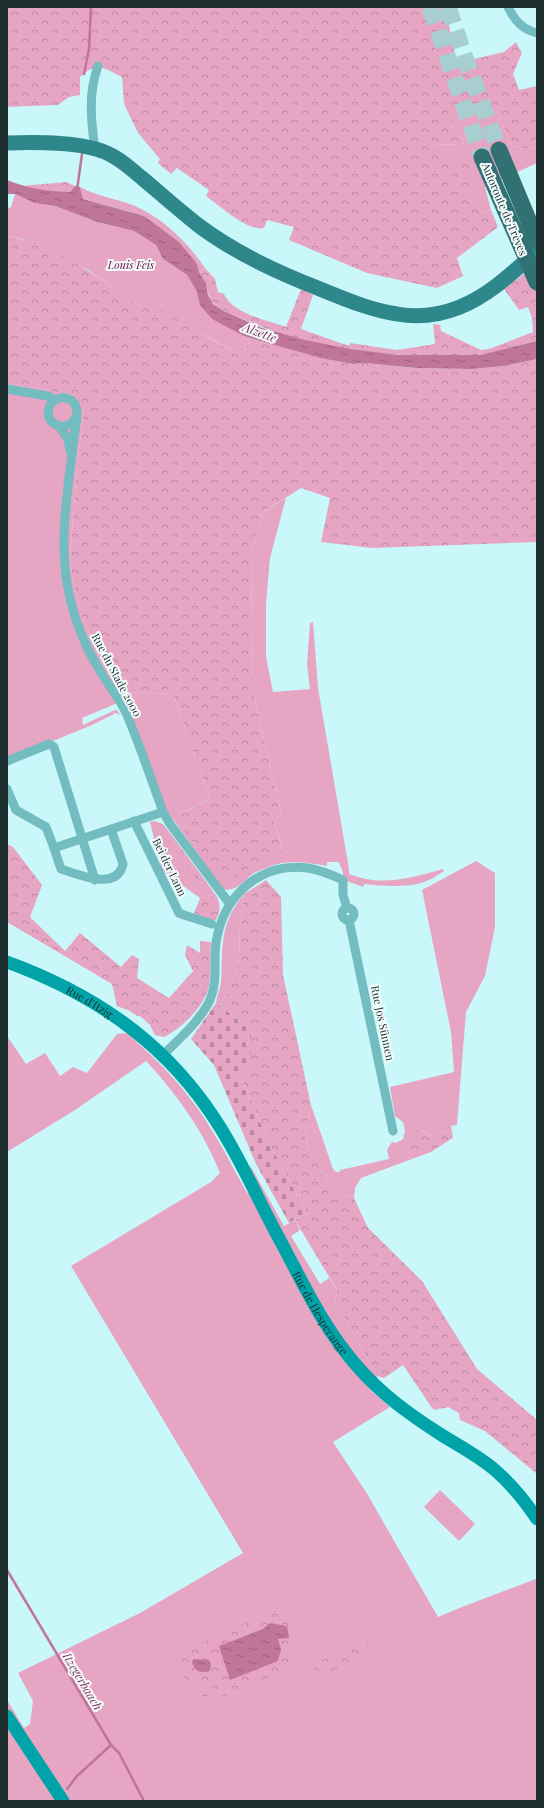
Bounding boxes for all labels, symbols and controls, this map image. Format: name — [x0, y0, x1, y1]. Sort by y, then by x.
street label: Autoroute de Trèves — [478, 159, 531, 258]
park label: Louis Feis — [107, 257, 155, 272]
water label: Alzette — [239, 318, 279, 345]
street label: Rue du Stade 2000 — [89, 631, 146, 720]
street label: Bei der Lann — [149, 835, 191, 899]
street label: Rue d'Itzig — [64, 982, 117, 1021]
street label: Rue Jos Sünnen — [368, 984, 398, 1062]
street label: Rue de Hesperange — [290, 1268, 352, 1358]
water label: Itzegerbaach — [59, 1648, 106, 1713]

